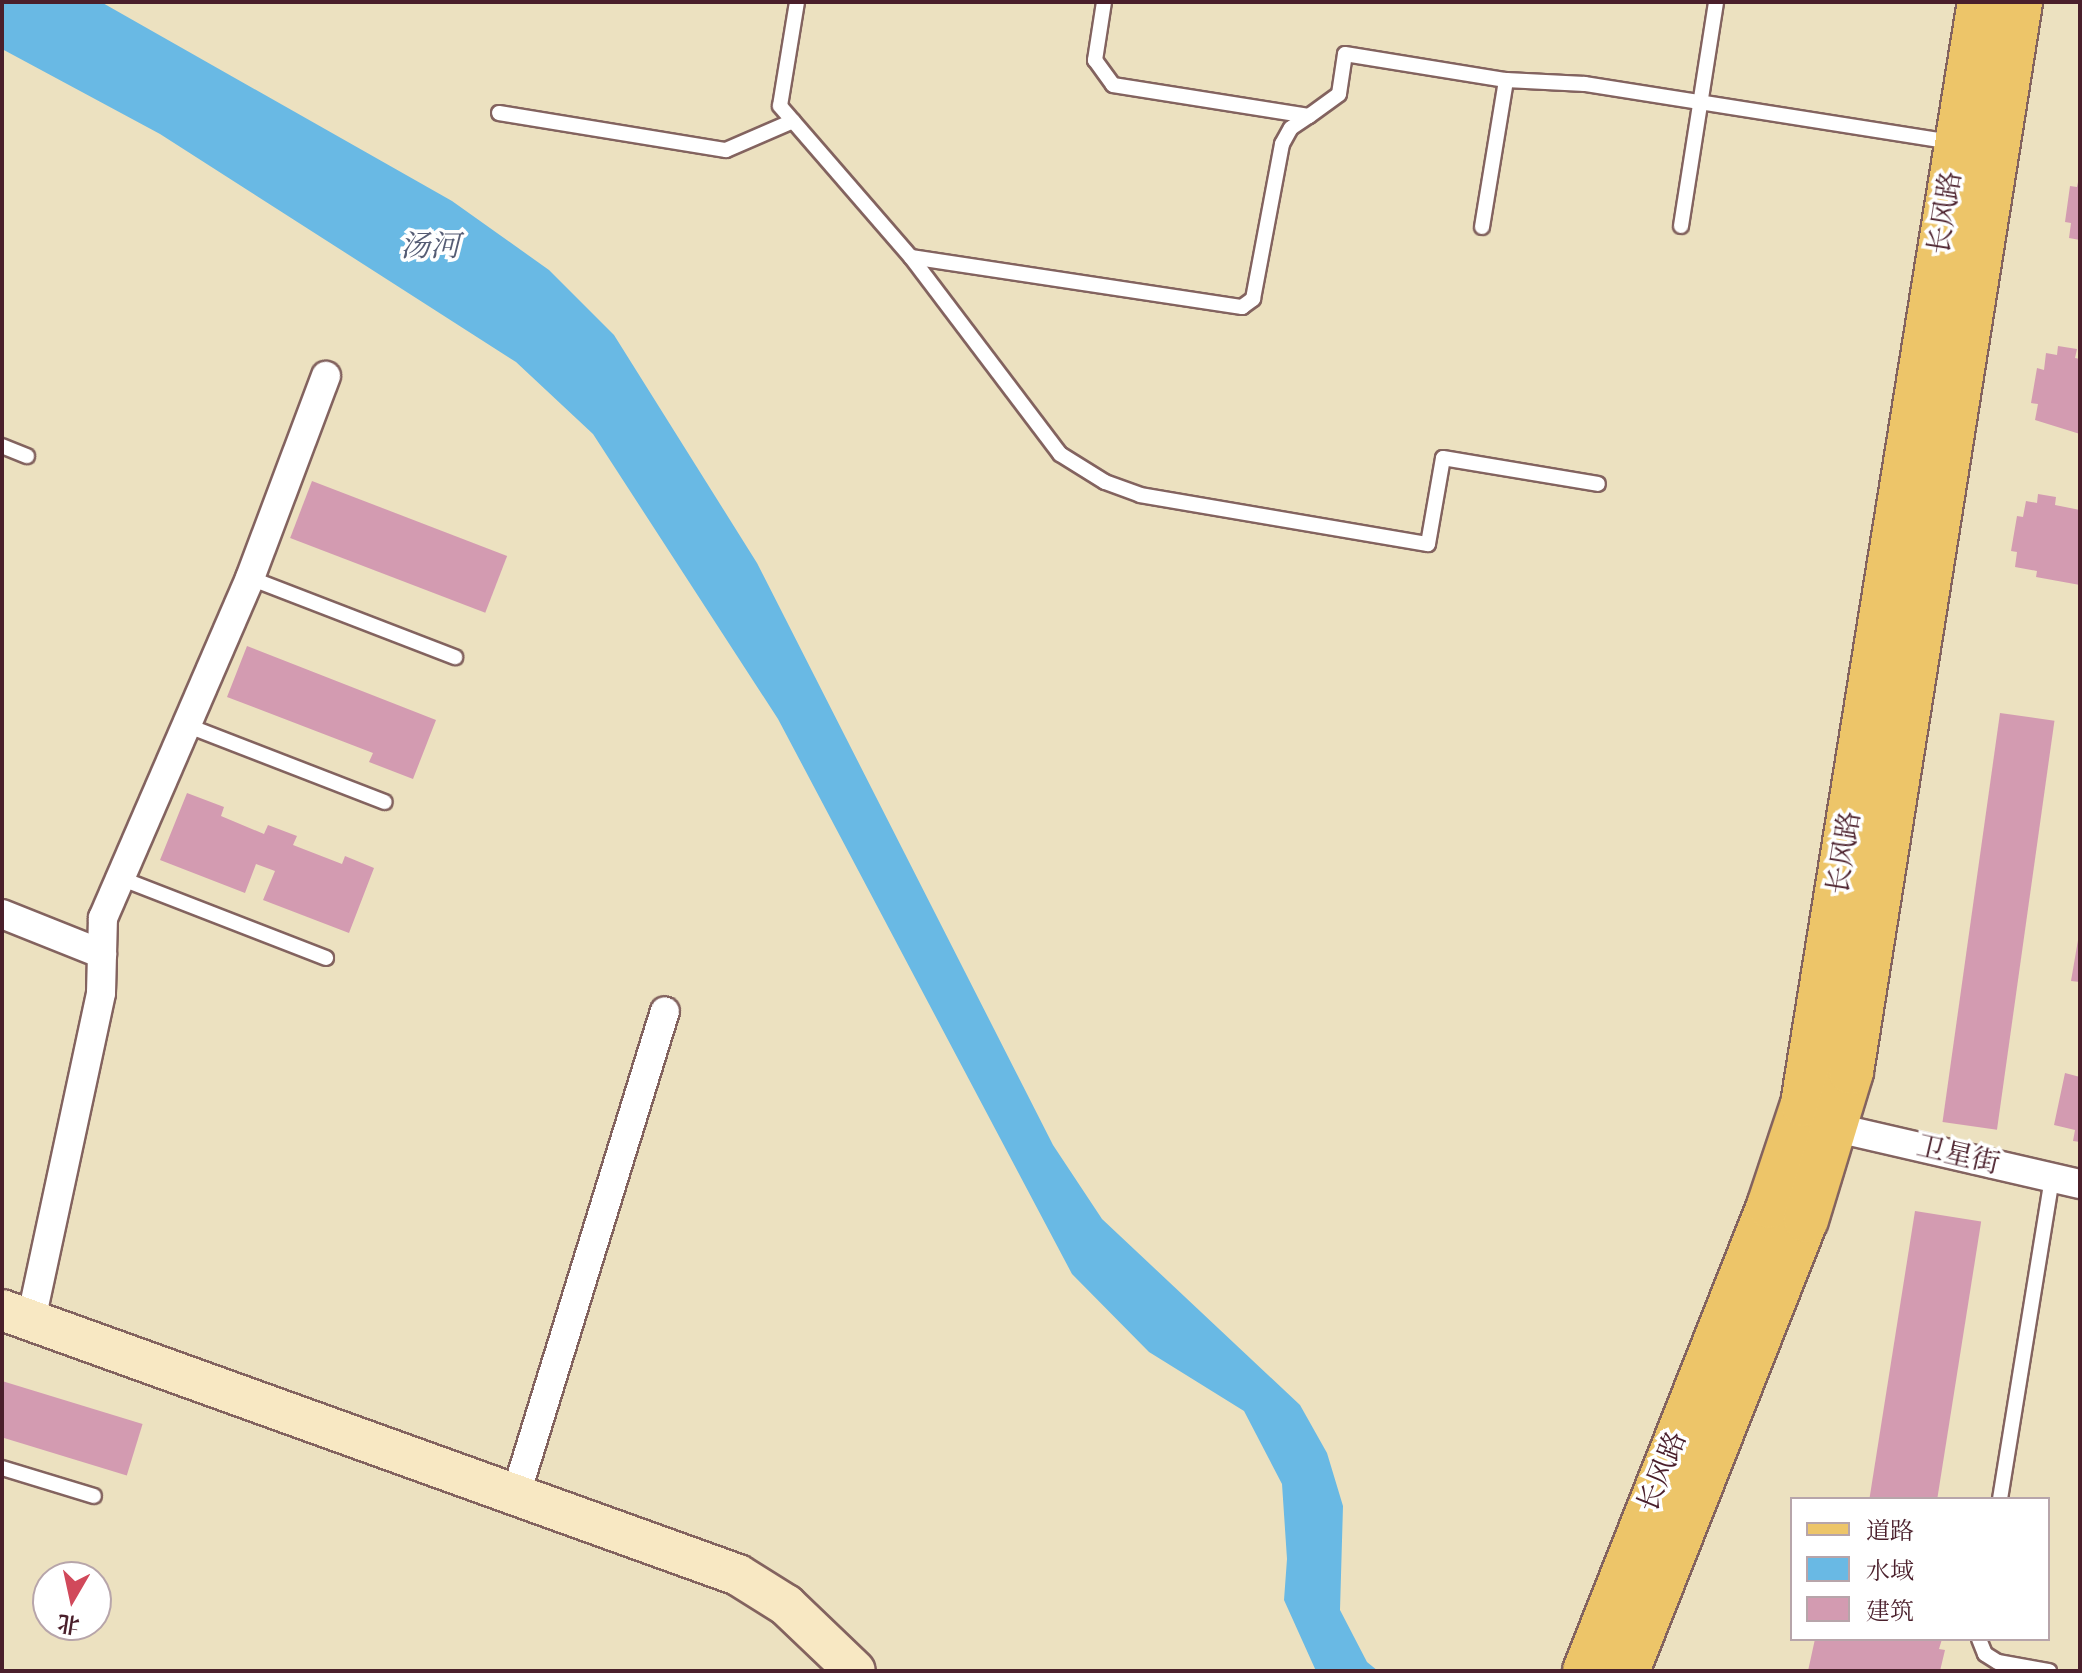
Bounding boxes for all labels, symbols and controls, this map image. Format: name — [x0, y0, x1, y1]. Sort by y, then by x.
street label: 长风路 — [1923, 169, 1969, 257]
water label: 汤河 — [400, 229, 460, 265]
street label: 长风路 — [1822, 809, 1868, 897]
street label: 卫星街 — [1913, 1130, 2003, 1182]
street label: 长风路 — [1632, 1427, 1694, 1517]
legend — [1790, 1497, 2050, 1641]
text: 道路 — [1866, 1517, 1914, 1547]
text: 水域 — [1866, 1557, 1914, 1587]
north arrow — [32, 1561, 112, 1641]
text: 建筑 — [1866, 1597, 1914, 1627]
text: 北 — [56, 1608, 81, 1638]

